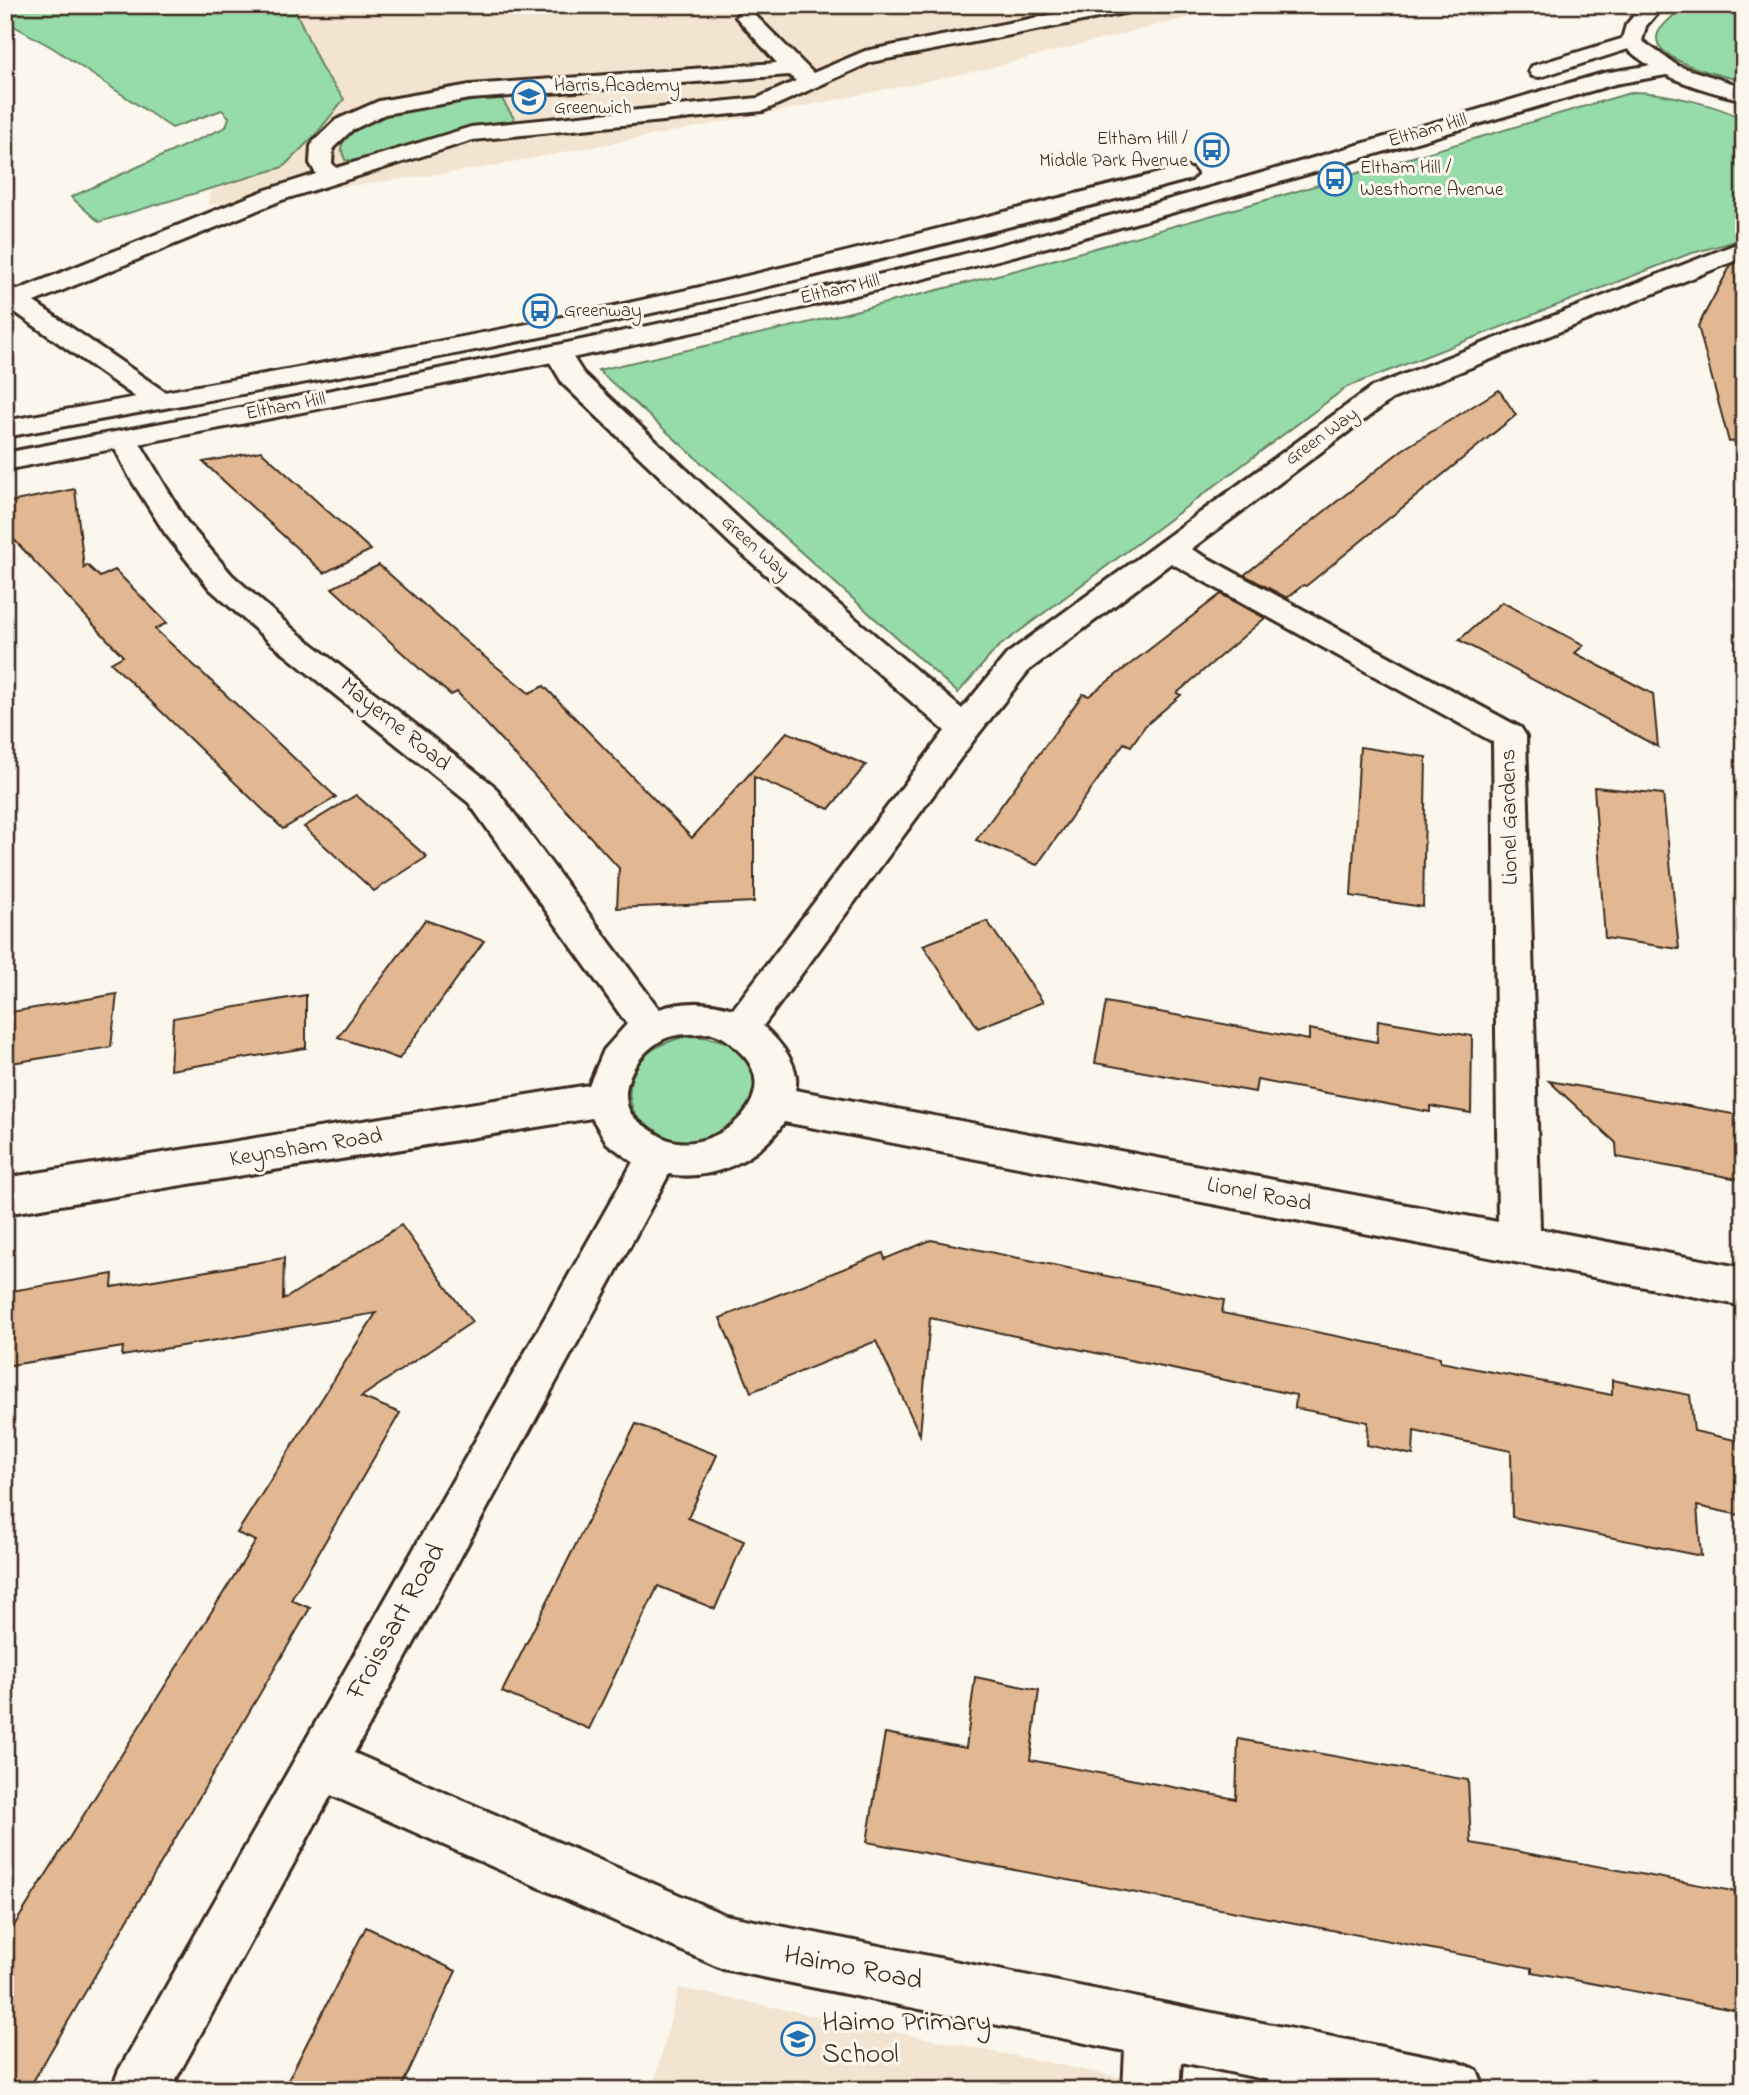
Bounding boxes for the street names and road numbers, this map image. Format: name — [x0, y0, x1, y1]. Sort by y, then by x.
street label: Eltham Hill — [1385, 107, 1471, 155]
street label: Eltham Hill — [798, 268, 882, 312]
street label: Eltham Hill — [244, 386, 328, 428]
street label: Green Way — [1280, 401, 1365, 474]
street label: Green Way — [714, 510, 795, 587]
street label: Mayerne Road — [331, 670, 458, 782]
street label: Lionel Gardens — [1492, 749, 1528, 885]
street label: Keynsham Road — [227, 1120, 385, 1178]
street label: Lionel Road — [1204, 1169, 1314, 1221]
street label: Froissart Road — [336, 1536, 457, 1709]
street label: Haimo Road — [780, 1935, 926, 2003]

